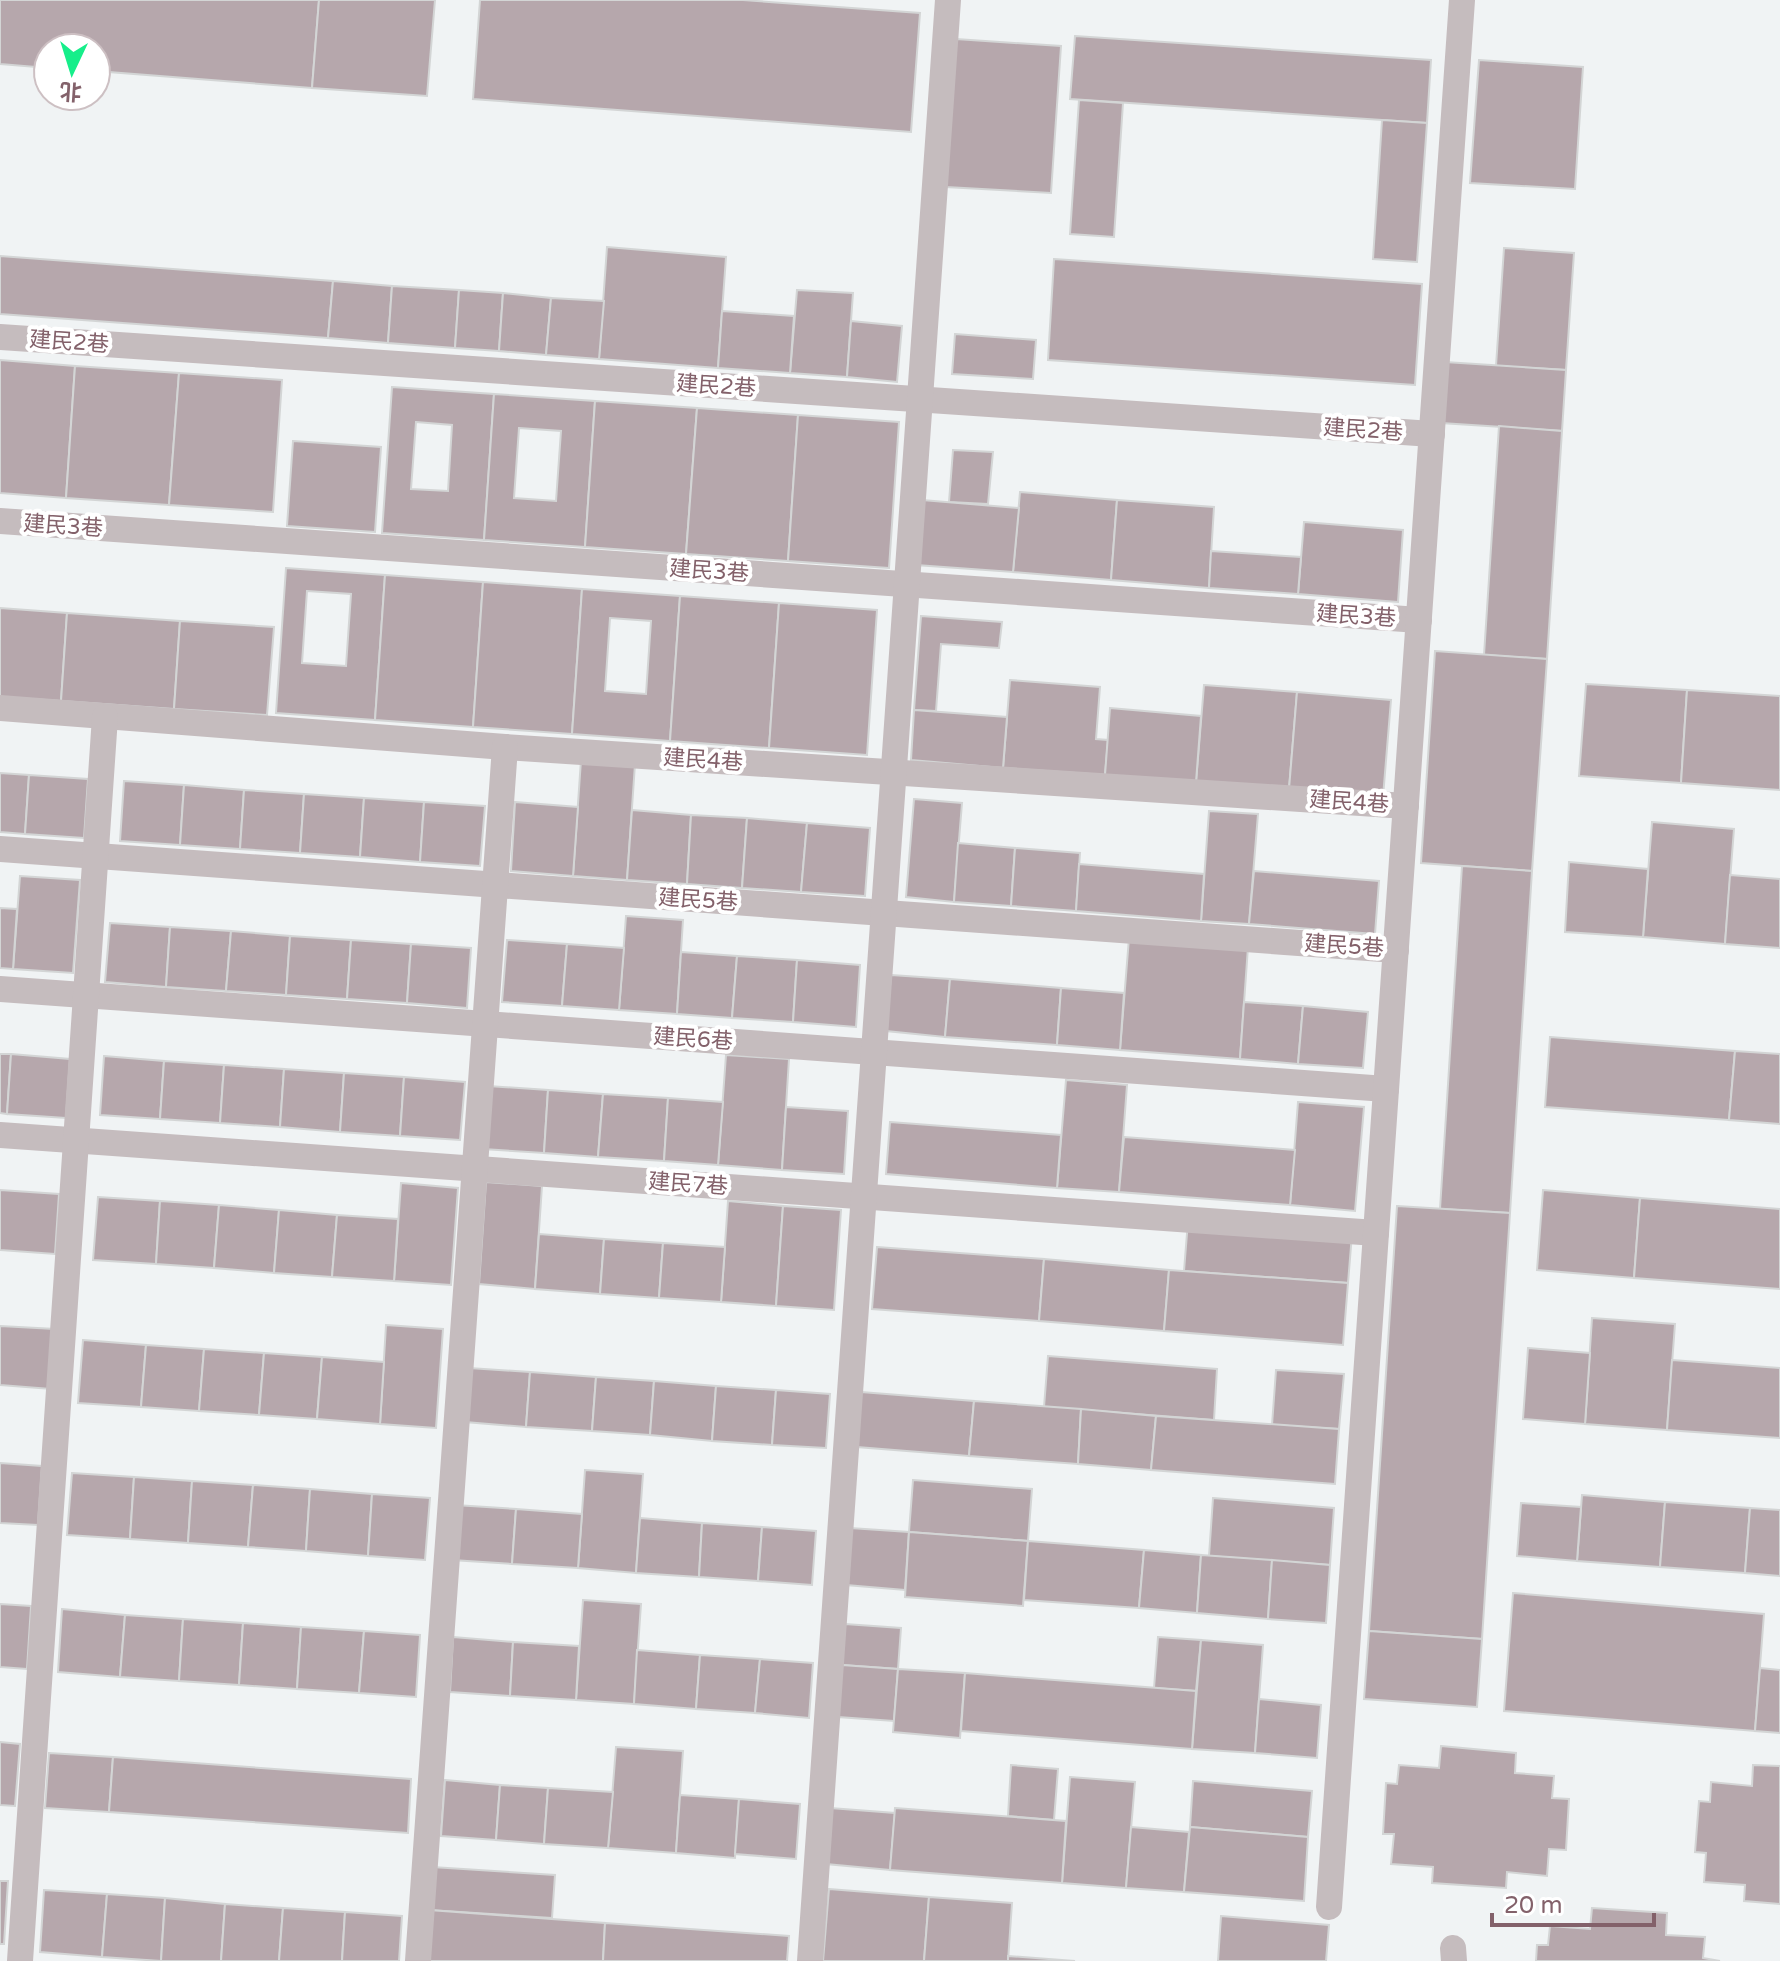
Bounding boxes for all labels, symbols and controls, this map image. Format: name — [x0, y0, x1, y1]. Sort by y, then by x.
north arrow — [32, 32, 112, 112]
text: 北 — [59, 77, 83, 105]
street label: 建民2巷 — [28, 326, 110, 358]
street label: 建民2巷 — [675, 370, 757, 402]
street label: 建民2巷 — [1322, 414, 1404, 446]
street label: 建民3巷 — [22, 510, 104, 542]
street label: 建民3巷 — [668, 555, 750, 587]
street label: 建民3巷 — [1315, 600, 1397, 632]
street label: 建民4巷 — [662, 744, 744, 776]
street label: 建民4巷 — [1308, 786, 1390, 818]
street label: 建民5巷 — [657, 884, 739, 916]
street label: 建民5巷 — [1303, 930, 1385, 962]
street label: 建民6巷 — [652, 1023, 734, 1055]
street label: 建民7巷 — [647, 1168, 729, 1200]
scale bar — [1492, 1877, 1654, 1927]
text: 20 m — [1504, 1891, 1562, 1920]

